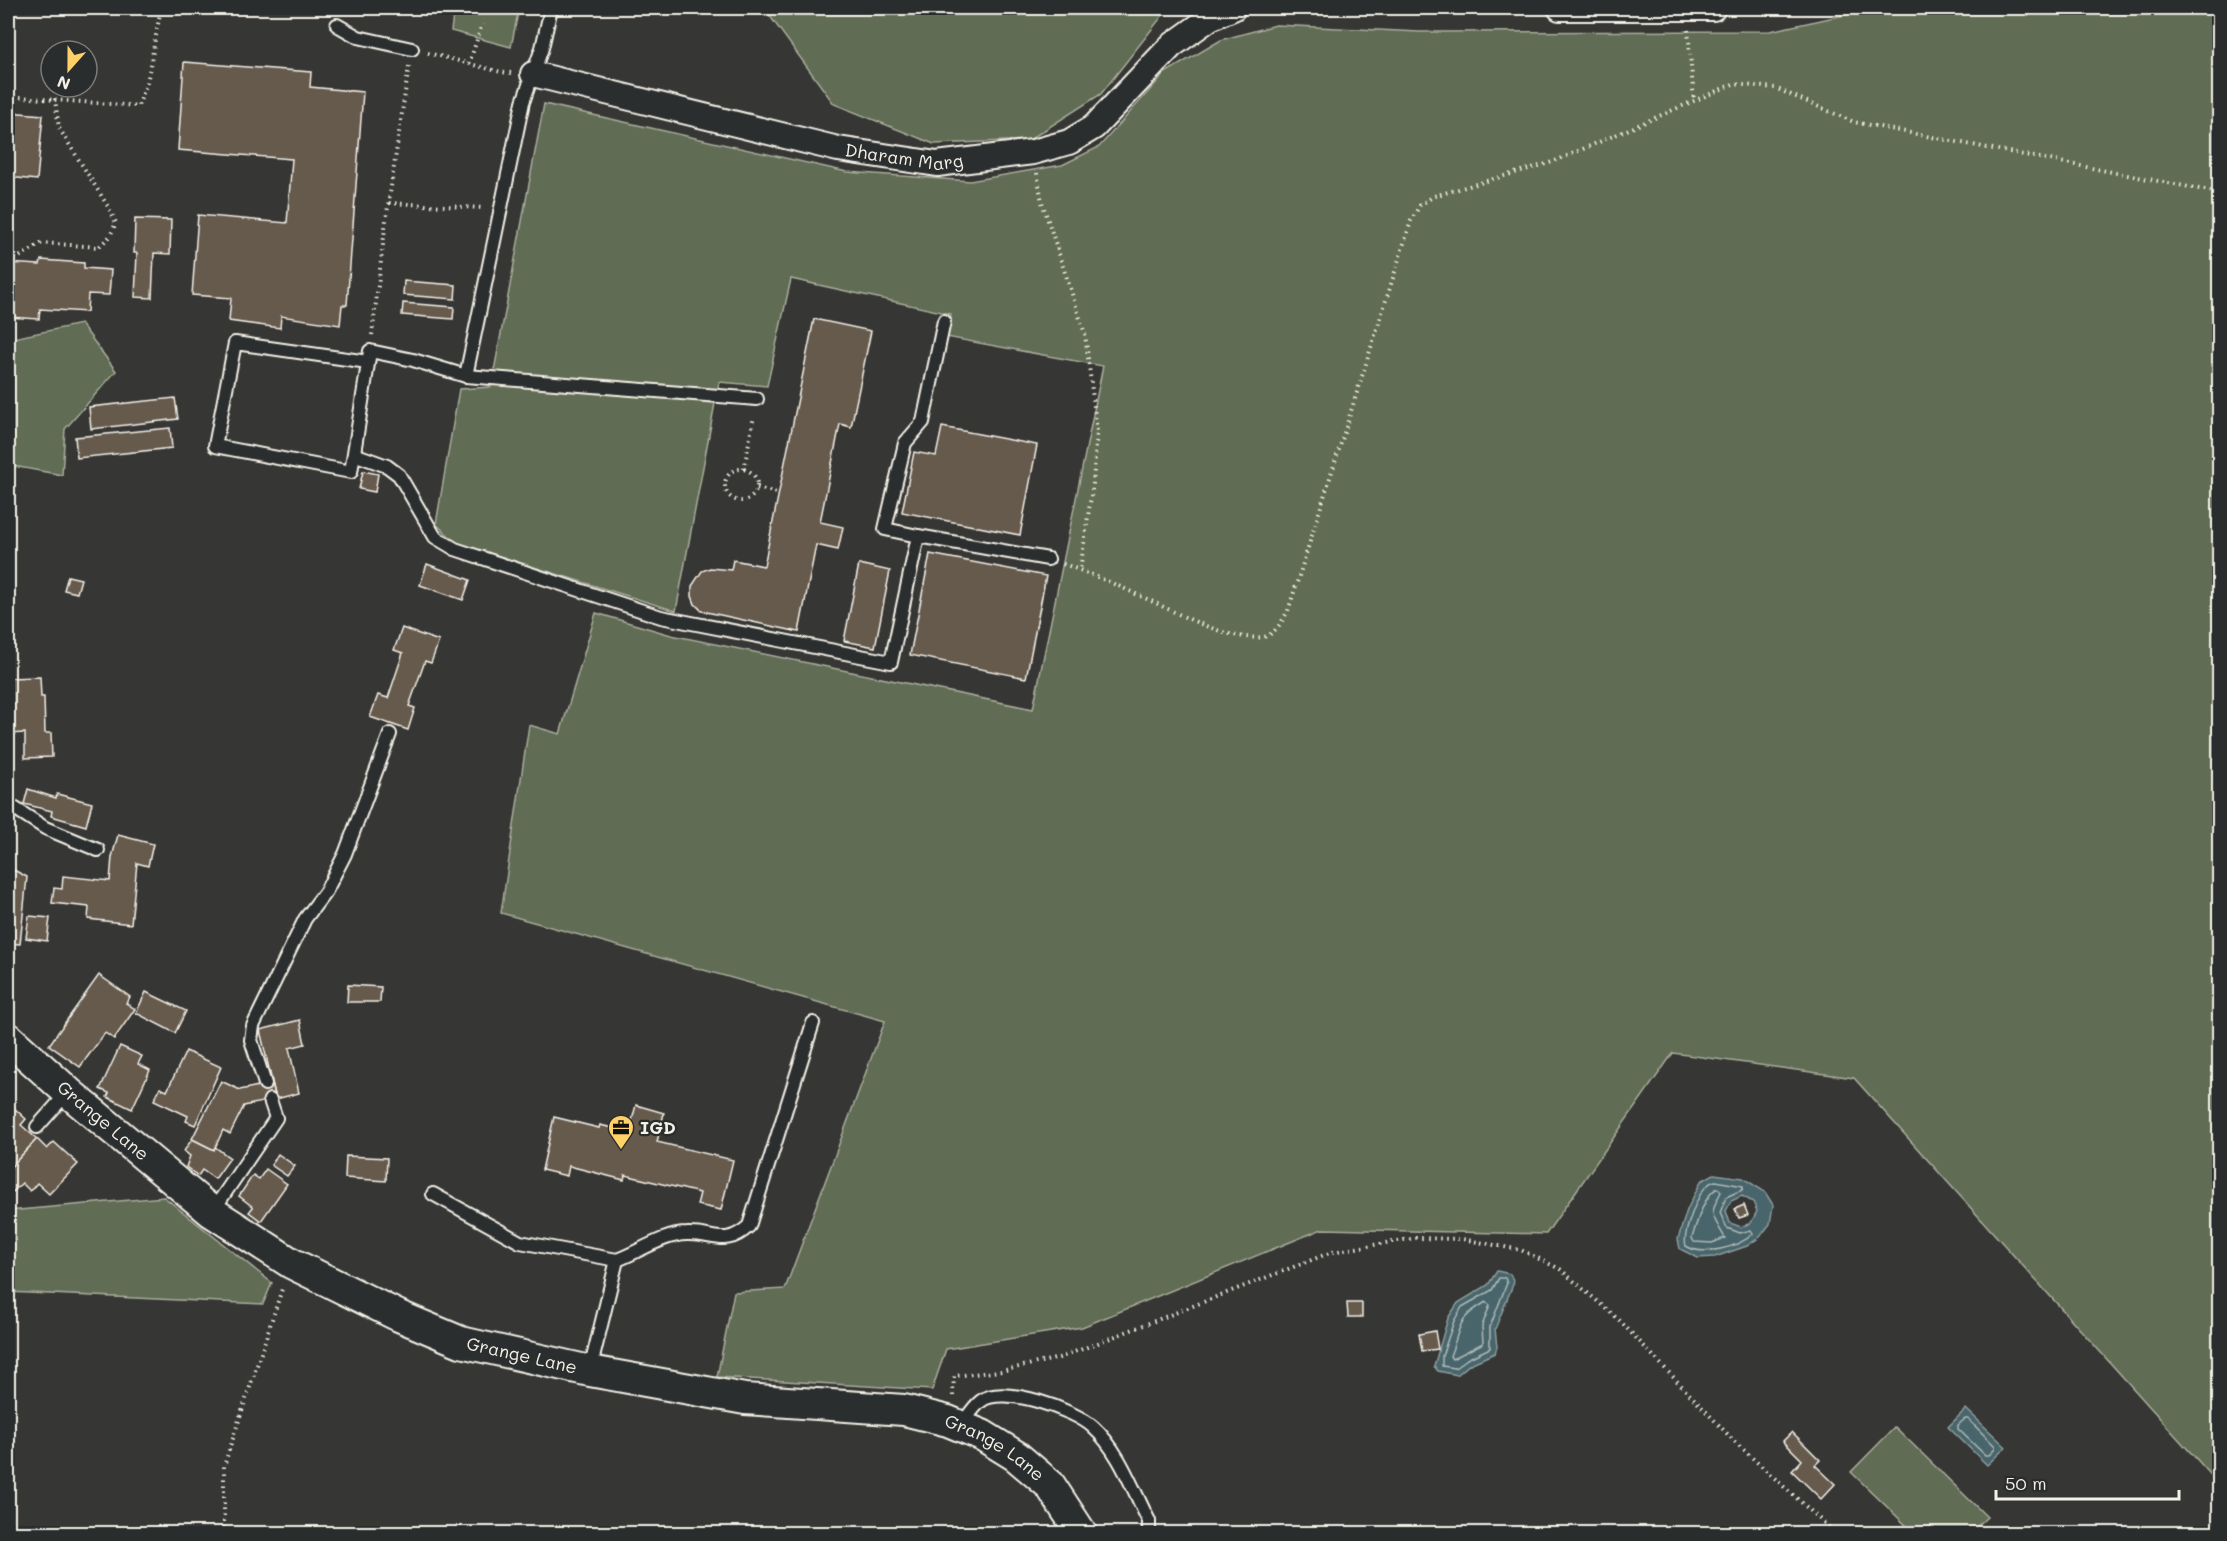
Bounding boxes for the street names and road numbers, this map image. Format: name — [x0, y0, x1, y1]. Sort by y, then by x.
street label: Dharam Marg — [844, 137, 965, 175]
street label: Grange Lane — [52, 1075, 154, 1166]
street label: Grange Lane — [464, 1331, 580, 1379]
street label: Grange Lane — [941, 1408, 1050, 1486]

